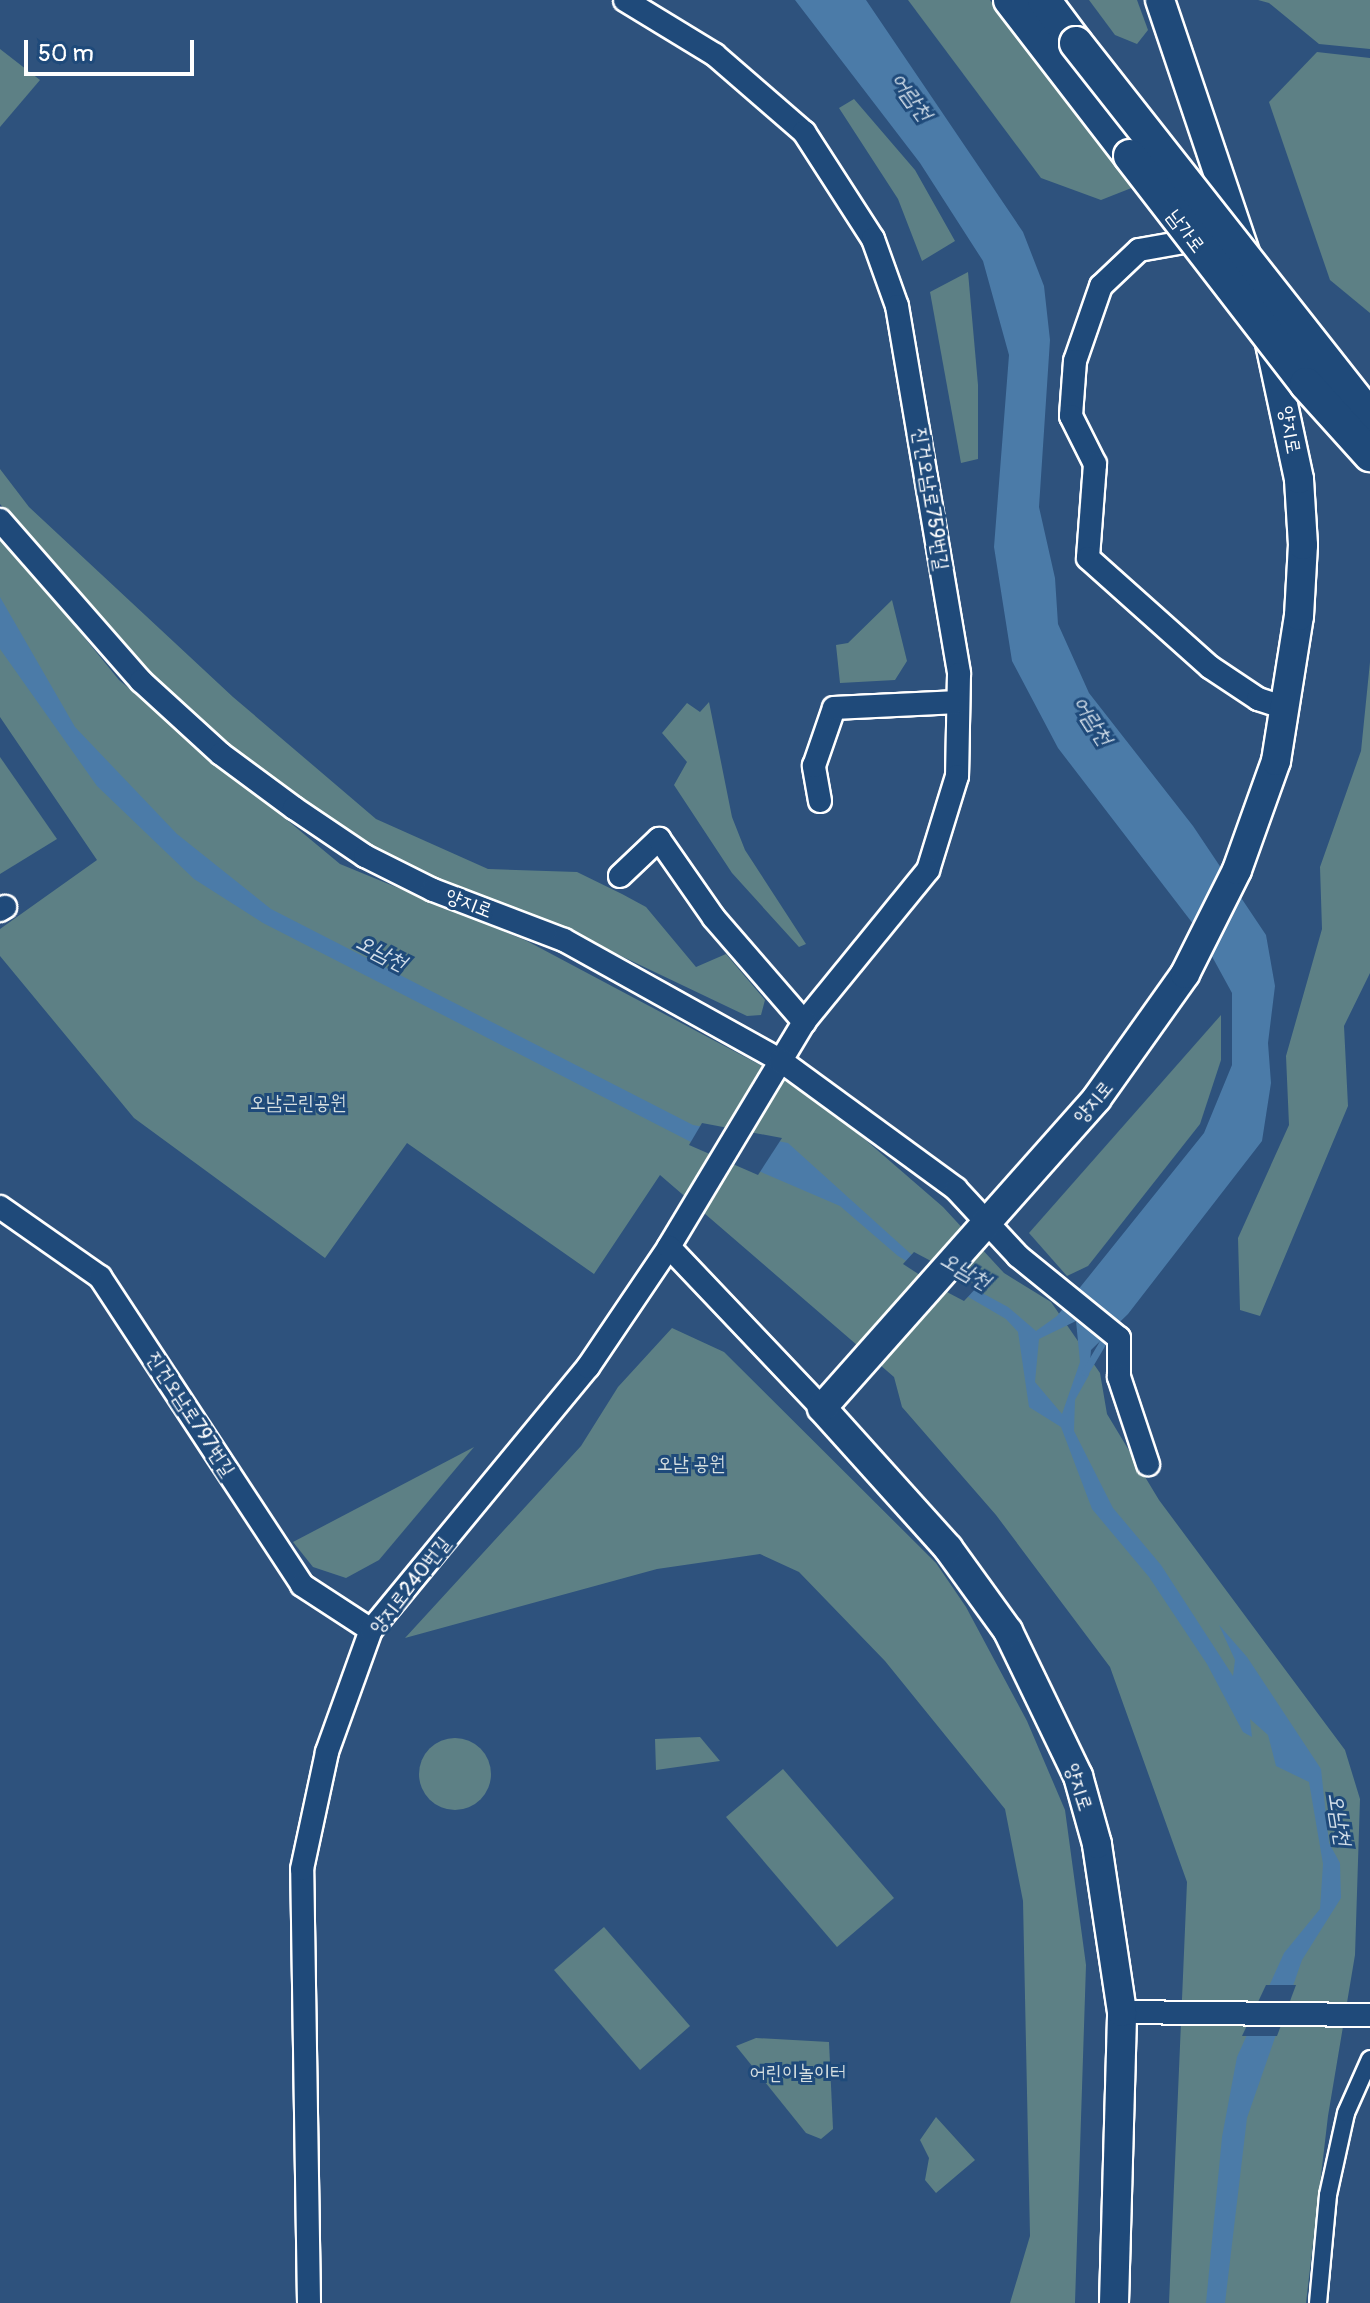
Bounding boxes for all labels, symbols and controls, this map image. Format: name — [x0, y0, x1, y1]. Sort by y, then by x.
scale bar — [28, 24, 198, 74]
text: 50 m — [38, 39, 94, 68]
water label: 어람천 — [885, 68, 937, 126]
street label: 남가로 — [1162, 204, 1210, 258]
street label: 양지로 — [1274, 404, 1306, 456]
street label: 진건오남로759번길 — [908, 426, 954, 572]
water label: 어람천 — [1066, 692, 1118, 750]
street label: 양지로 — [442, 883, 496, 923]
water label: 오남천 — [351, 929, 411, 977]
street label: 양지로 — [1068, 1076, 1118, 1128]
park label: 오남근린공원 — [250, 1090, 346, 1114]
water label: 오남천 — [935, 1246, 995, 1296]
street label: 진건오남로797번길 — [142, 1347, 240, 1481]
park label: 오남 공원 — [657, 1451, 725, 1475]
street label: 양지로240번길 — [365, 1532, 455, 1638]
street label: 양지로 — [1060, 1760, 1098, 1814]
water label: 오남천 — [1322, 1791, 1356, 1847]
park label: 어린이놀이터 — [750, 2060, 846, 2084]

